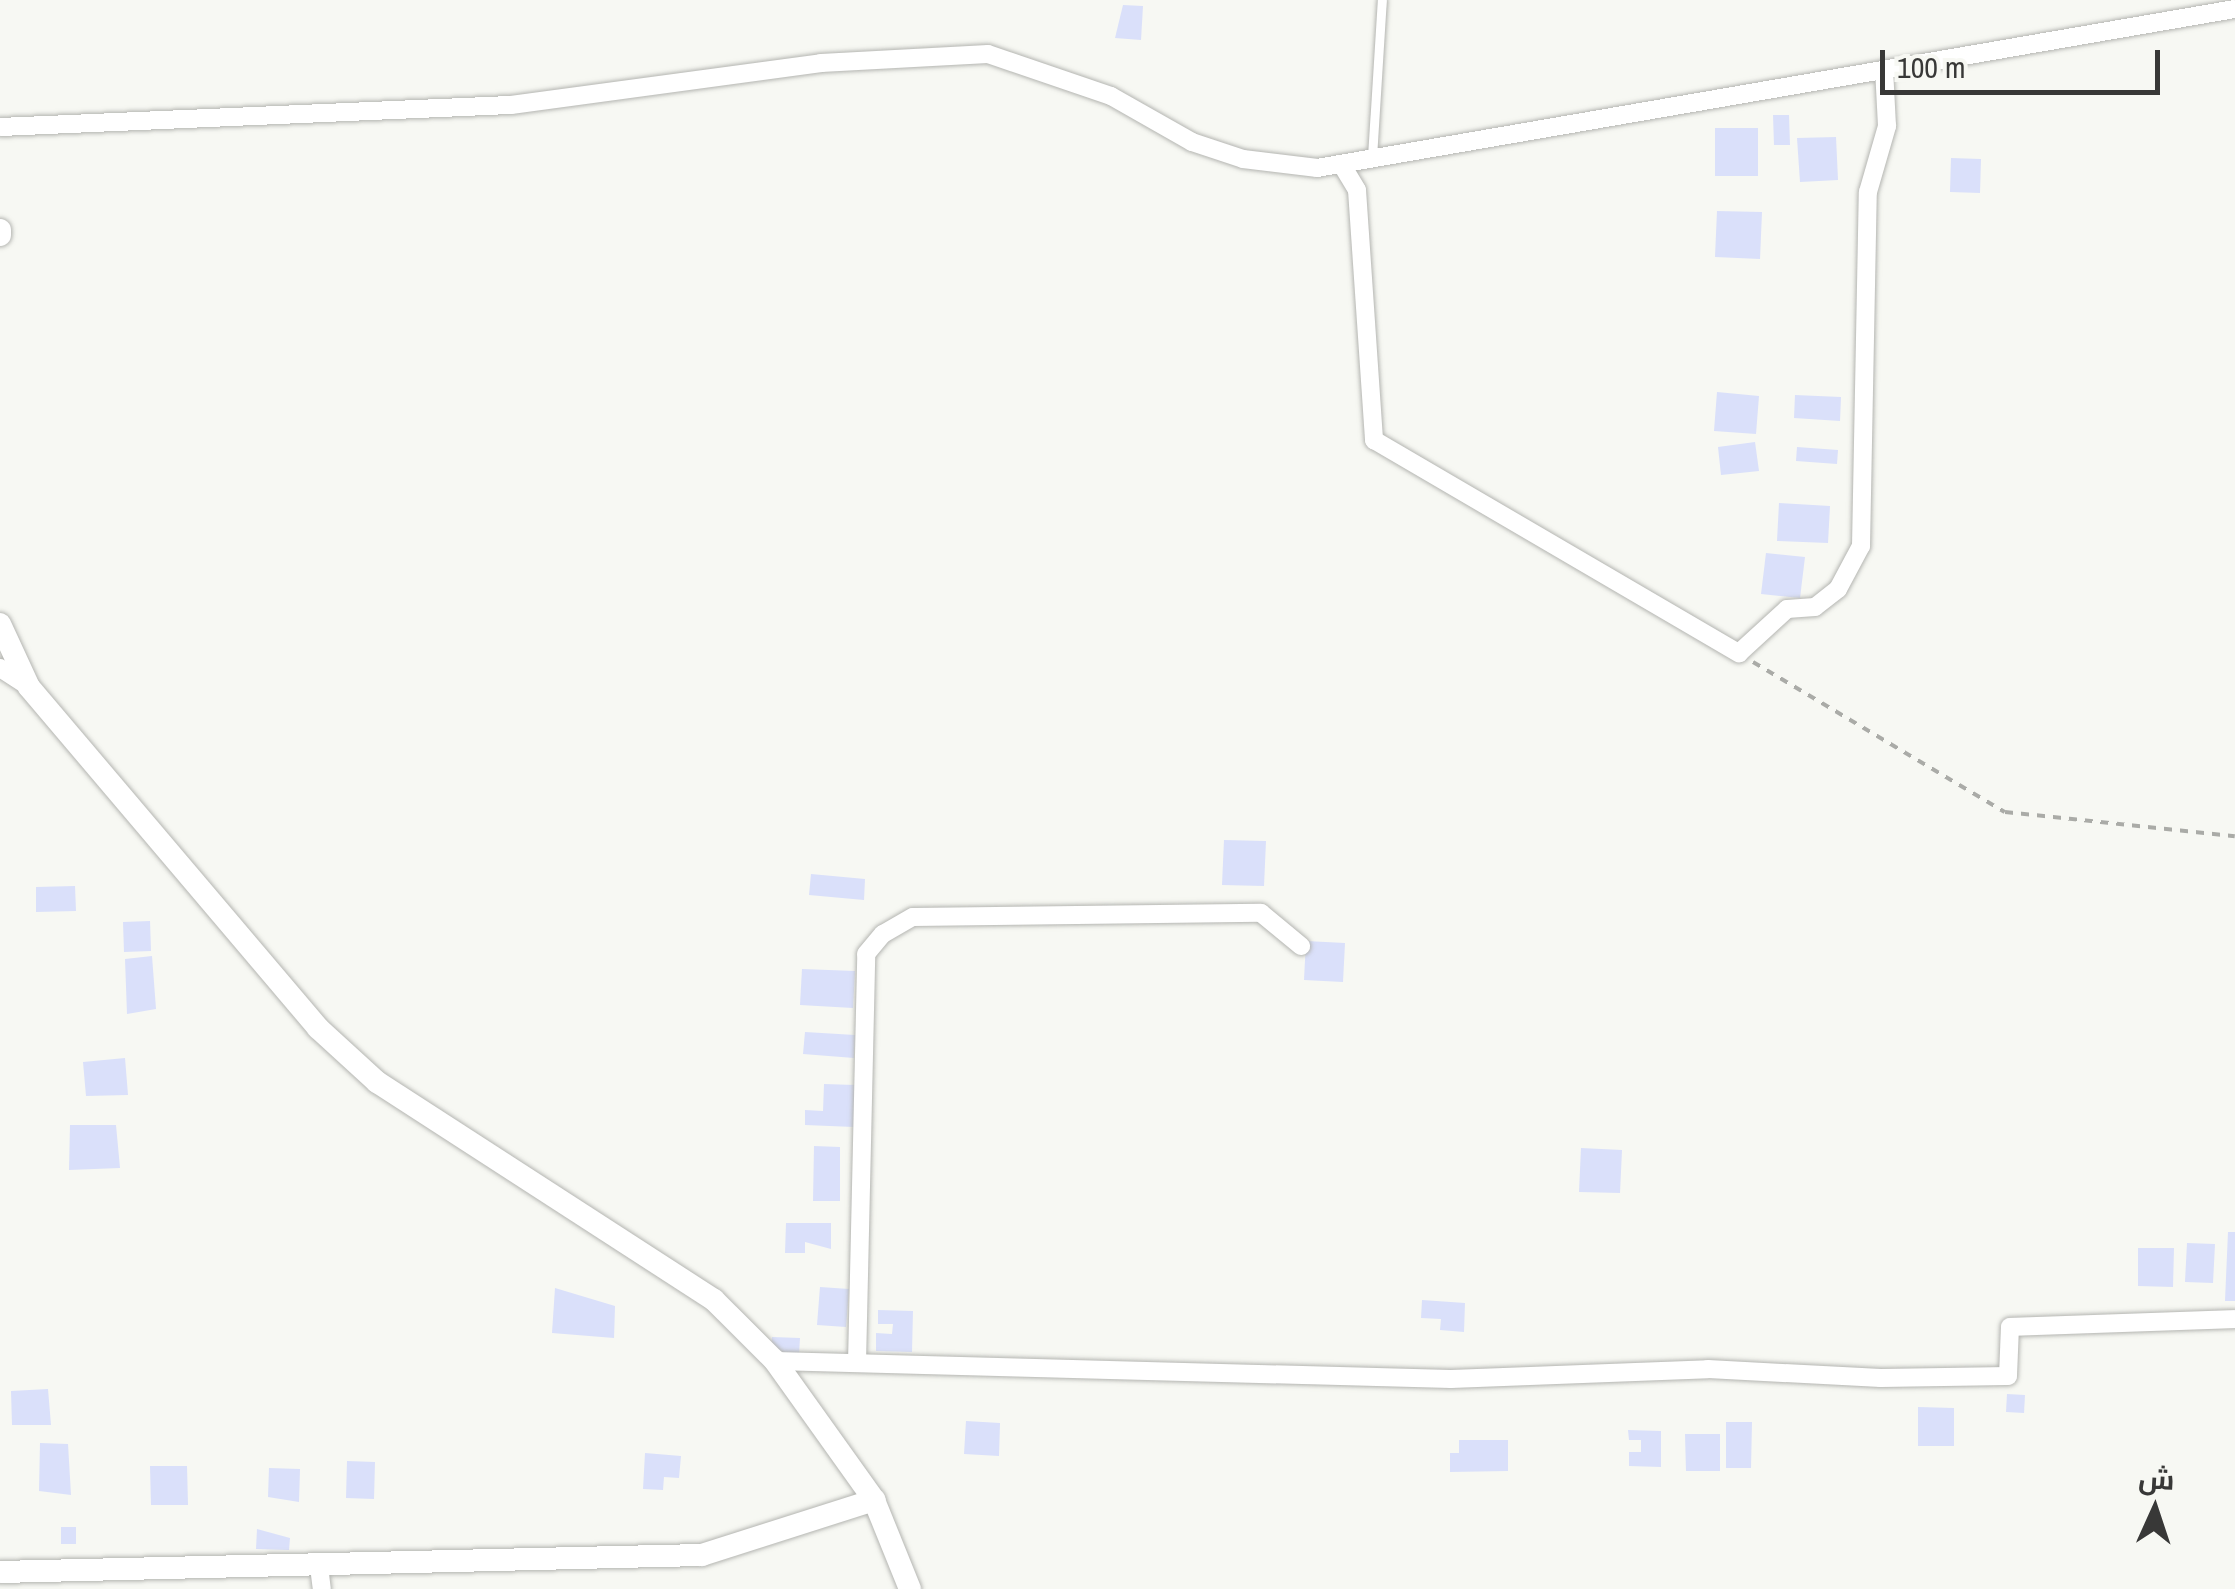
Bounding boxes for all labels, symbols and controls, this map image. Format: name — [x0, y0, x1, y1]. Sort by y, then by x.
scale bar — [1885, 30, 2165, 92]
text: 100 m — [1897, 47, 1965, 87]
north arrow — [2105, 1459, 2205, 1559]
text: ش — [2138, 1459, 2176, 1499]

